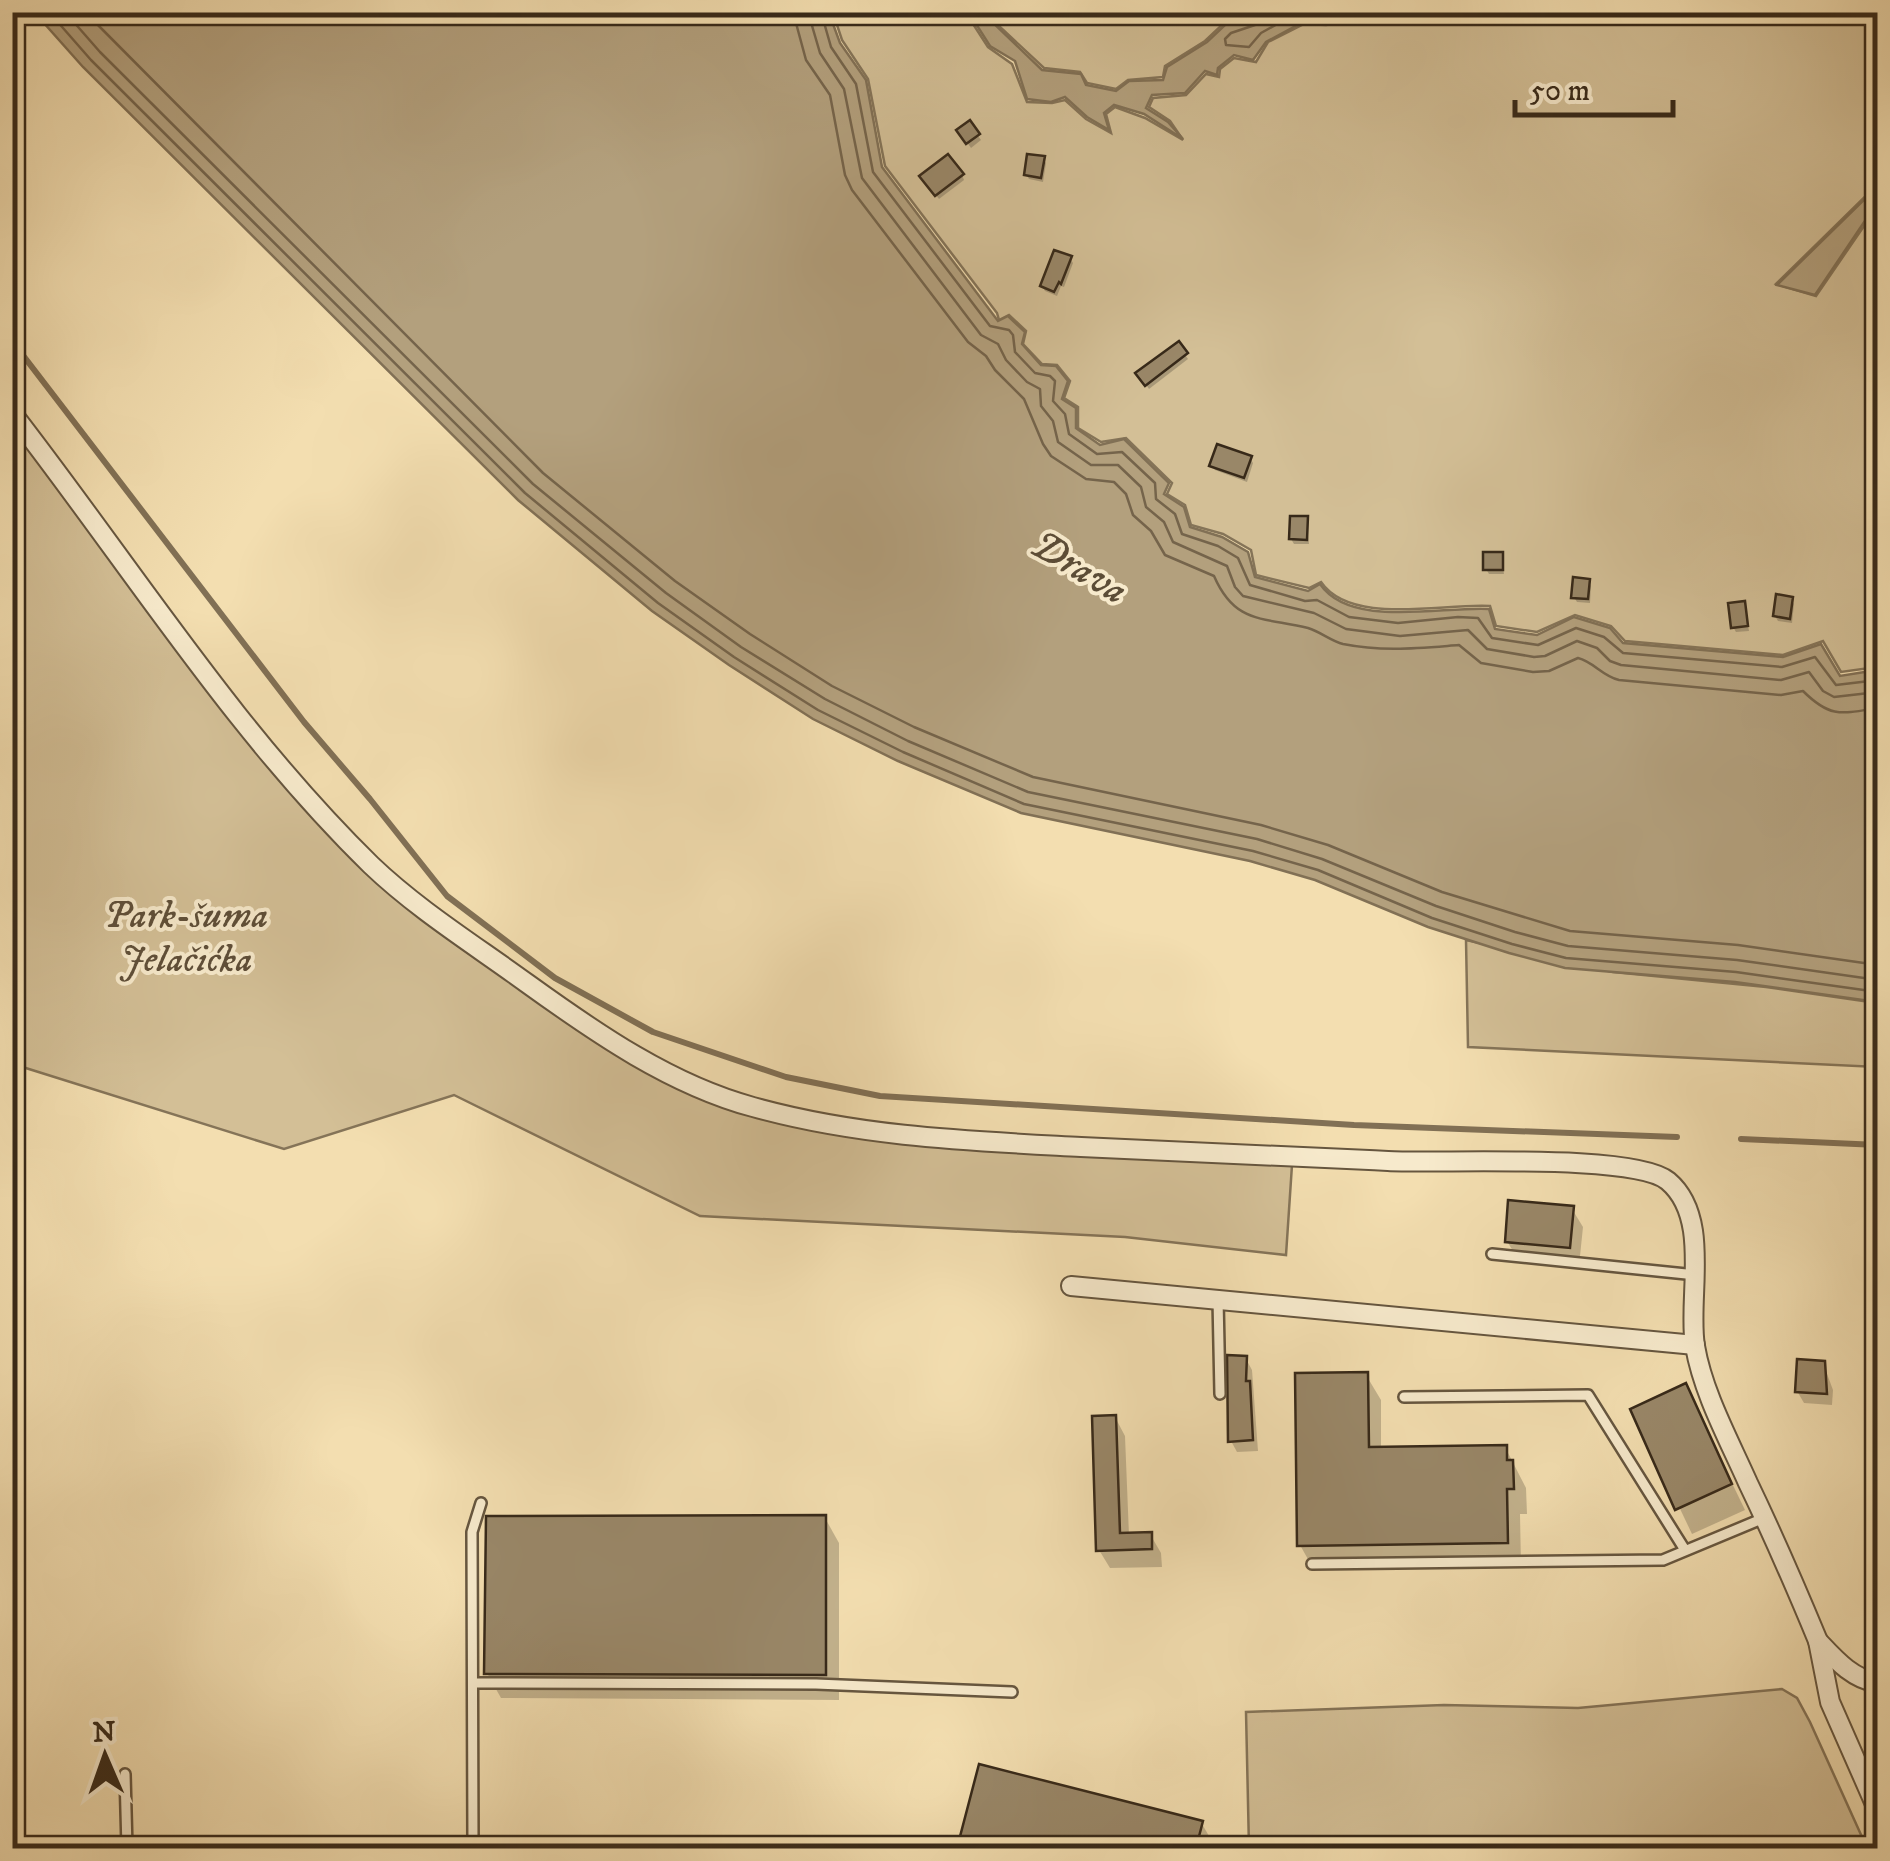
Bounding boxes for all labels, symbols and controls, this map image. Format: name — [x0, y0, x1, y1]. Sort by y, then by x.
scale bar — [1515, 55, 1672, 117]
text: 50 m — [1530, 73, 1590, 110]
water label: Drava — [1021, 520, 1136, 617]
park label: Park-šuma Jelačićka — [104, 892, 268, 984]
north arrow — [55, 1706, 155, 1806]
text: N — [92, 1715, 116, 1750]

